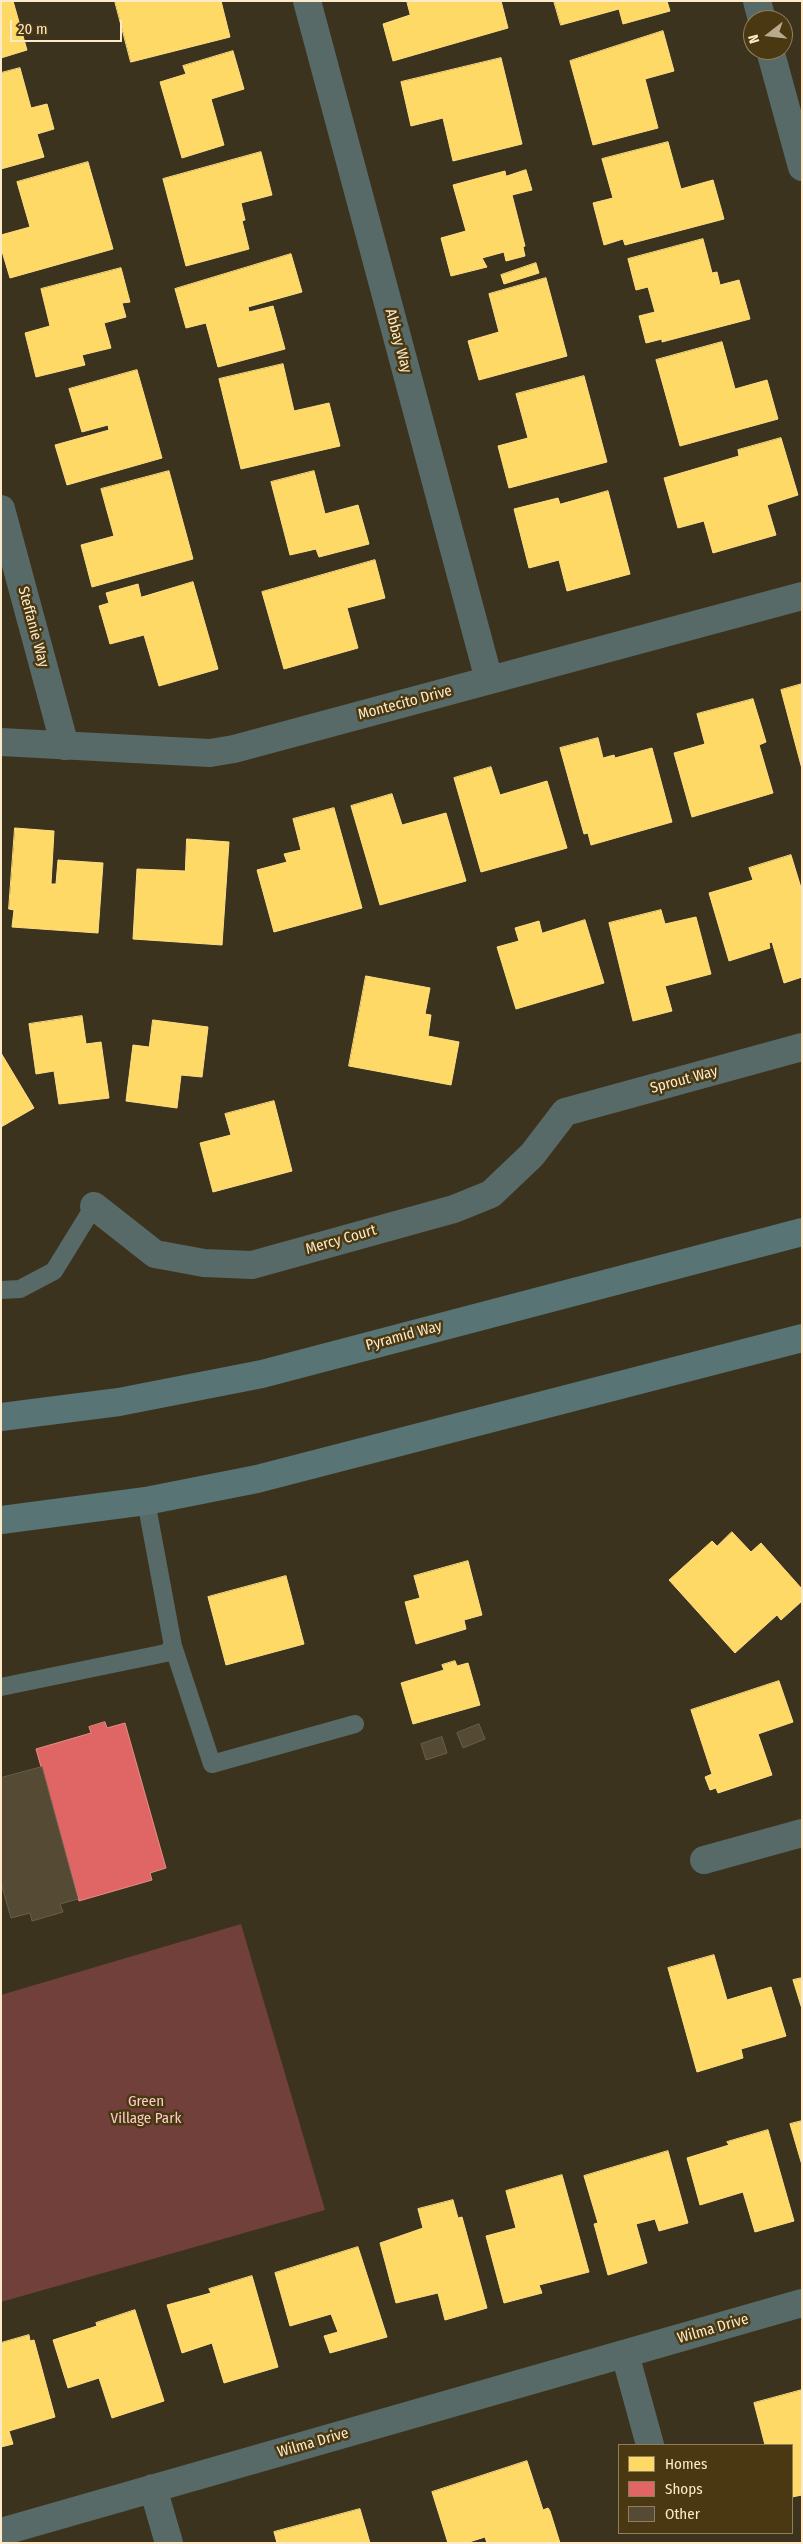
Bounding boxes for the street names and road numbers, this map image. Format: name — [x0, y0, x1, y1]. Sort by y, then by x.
street label: Abbay Way — [381, 307, 415, 375]
street label: Steffanie Way — [14, 585, 52, 669]
street label: Montecito Drive — [356, 682, 454, 724]
street label: Sprout Way — [648, 1062, 720, 1098]
street label: Mercy Court — [304, 1221, 378, 1259]
street label: Pyramid Way — [364, 1317, 444, 1355]
street label: Wilma Drive — [675, 2310, 751, 2348]
street label: Wilma Drive — [275, 2424, 351, 2462]

